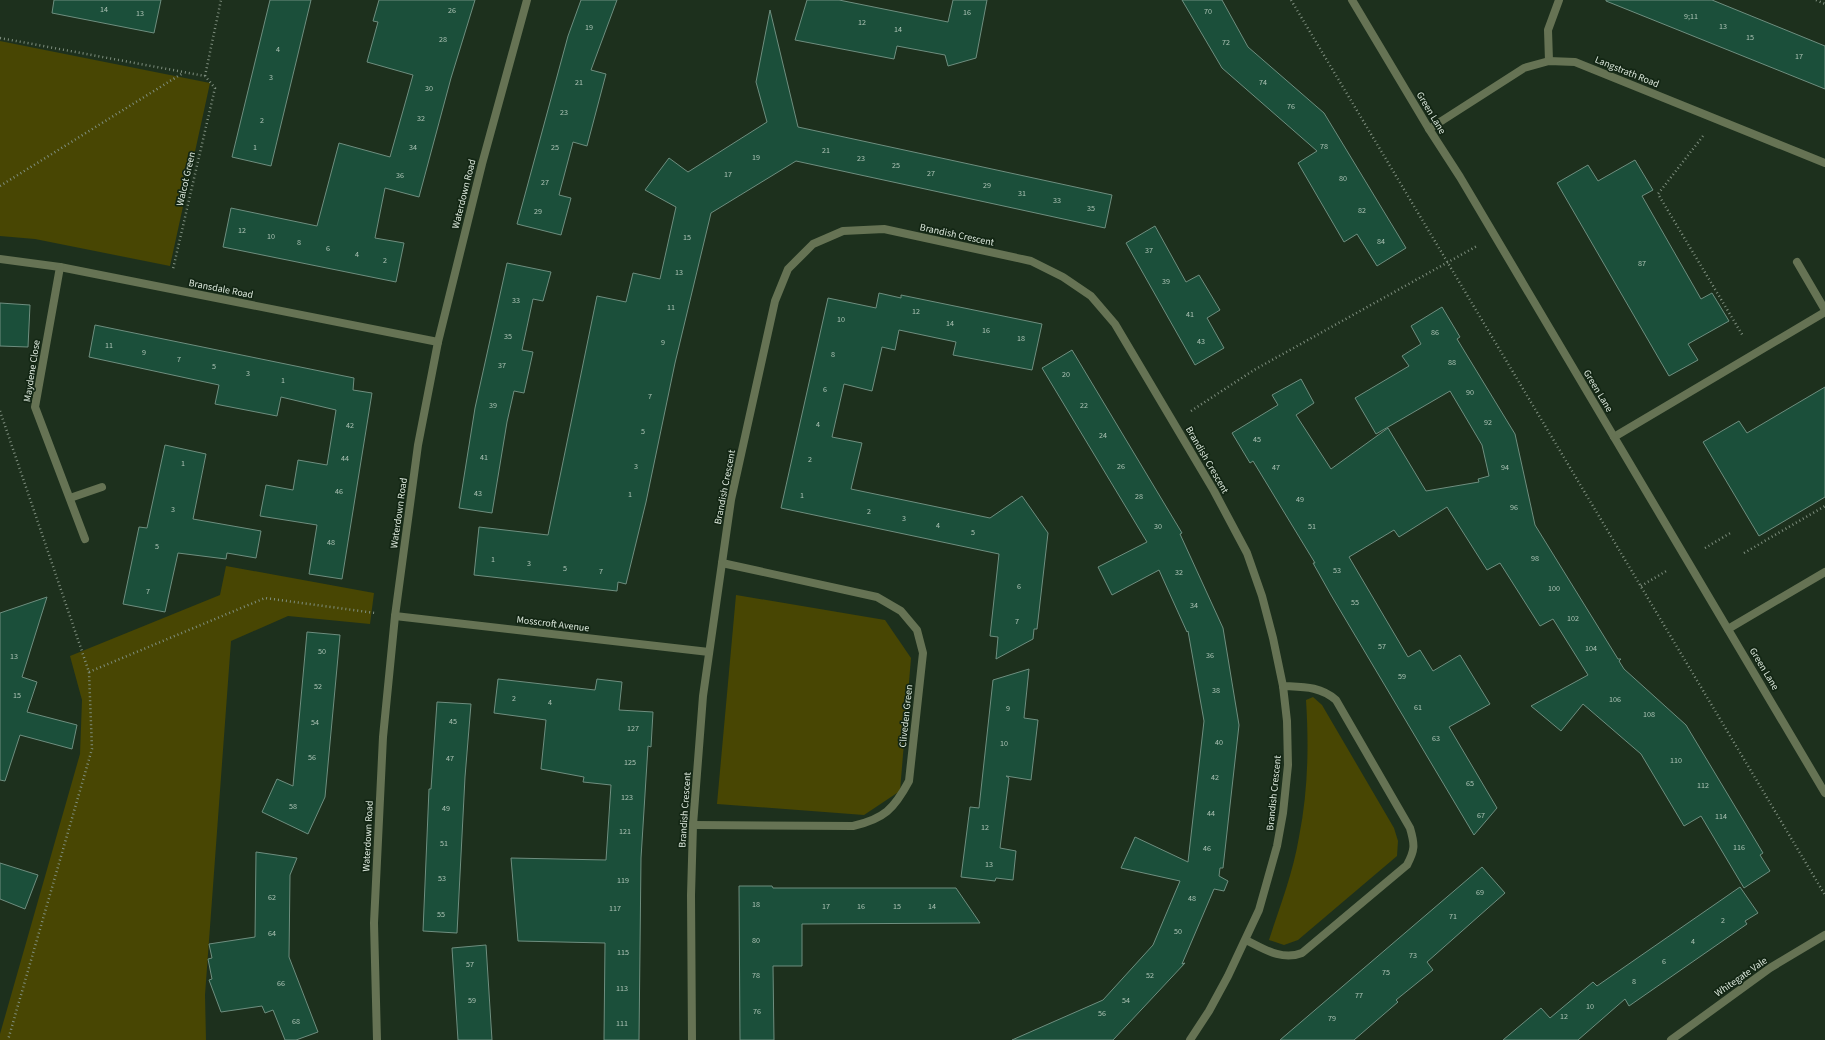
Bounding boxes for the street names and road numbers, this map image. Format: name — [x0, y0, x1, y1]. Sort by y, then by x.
street label: Langstrath Road — [1593, 53, 1661, 91]
street label: Green Lane — [1413, 89, 1449, 137]
street label: Walcot Green — [173, 151, 199, 207]
street label: Waterdown Road — [449, 158, 479, 230]
street label: Brandish Crescent — [919, 220, 996, 250]
street label: Bransdale Road — [188, 276, 254, 302]
street label: Maydene Close — [20, 339, 44, 403]
street label: Green Lane — [1580, 367, 1616, 415]
street label: Brandish Crescent — [1182, 424, 1232, 497]
street label: Brandish Crescent — [711, 448, 739, 525]
street label: Waterdown Road — [387, 477, 411, 549]
street label: Mosscroft Avenue — [516, 613, 590, 635]
street label: Green Lane — [1746, 645, 1782, 693]
street label: Cliveden Green — [896, 684, 916, 748]
street label: Brandish Crescent — [1263, 754, 1285, 831]
street label: Brandish Crescent — [675, 771, 695, 848]
street label: Waterdown Road — [359, 800, 377, 872]
street label: Whitegate Vale — [1712, 954, 1770, 1000]

